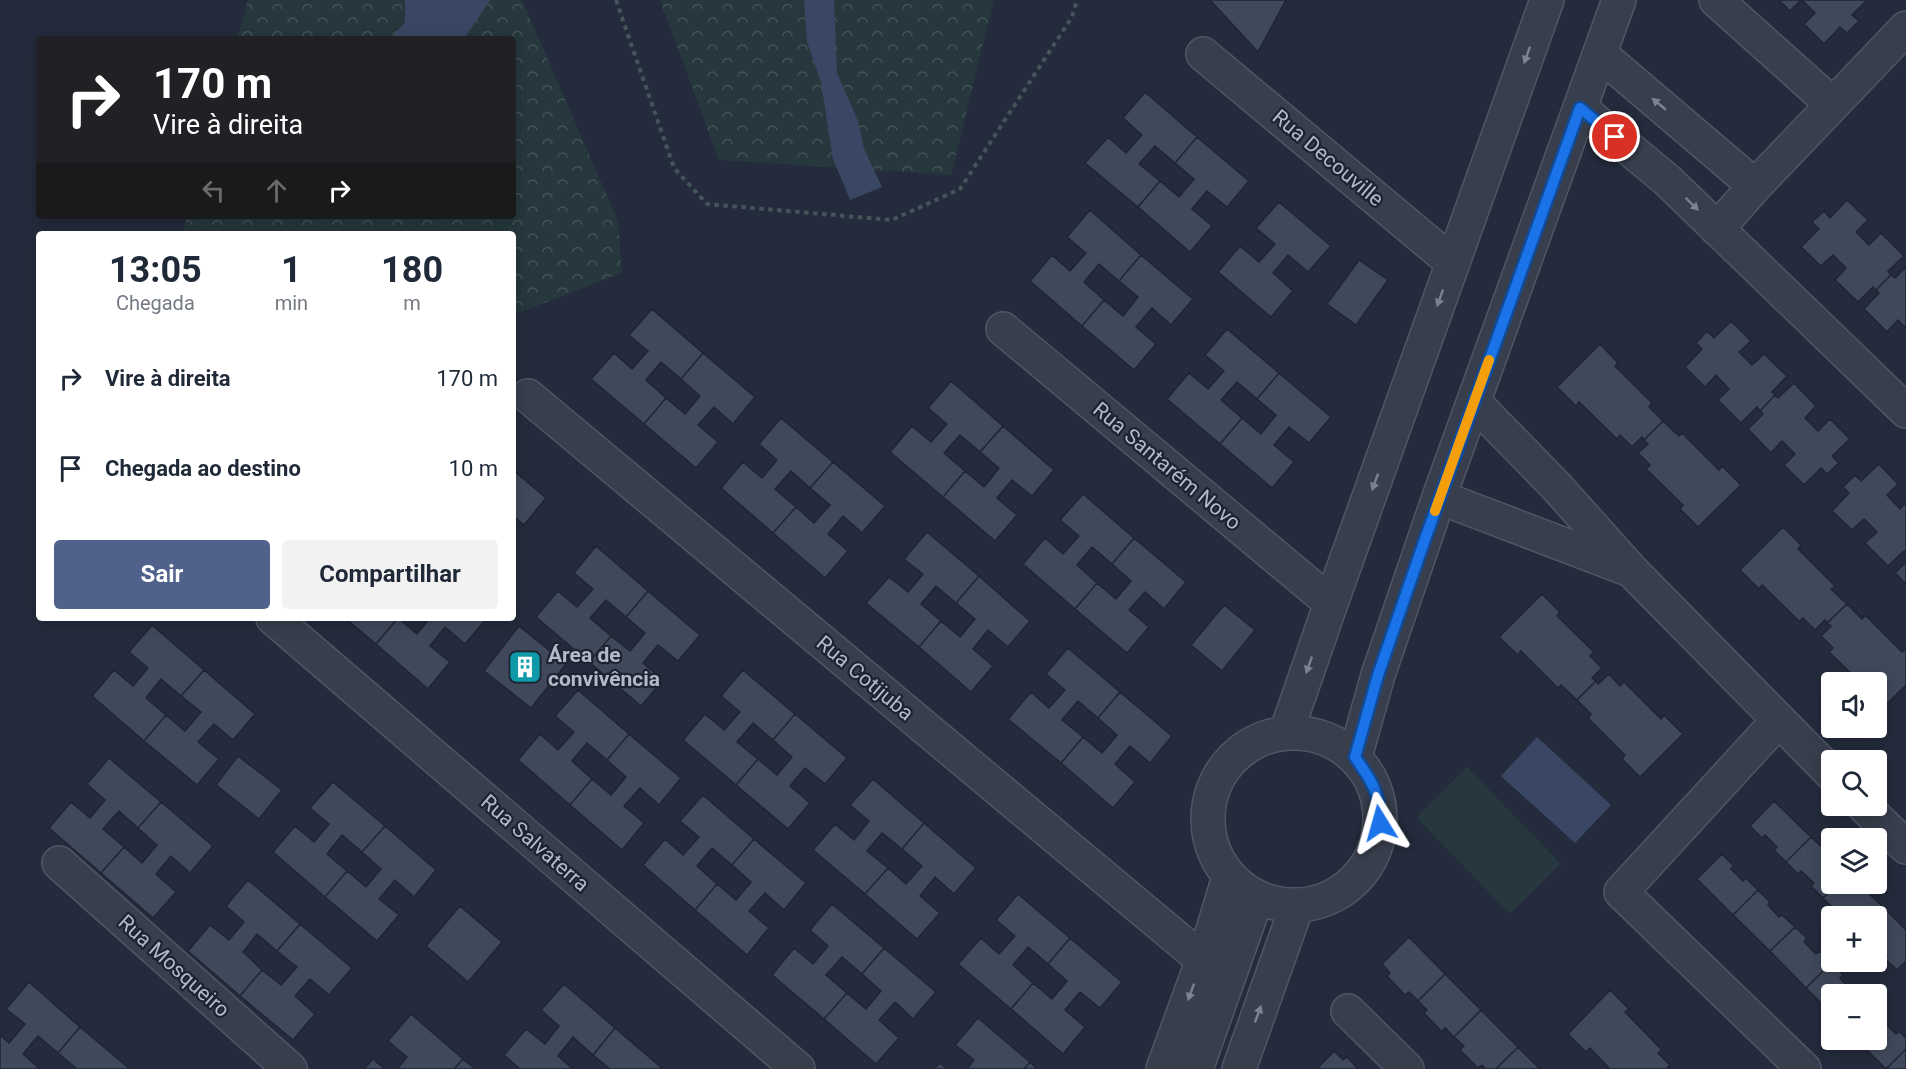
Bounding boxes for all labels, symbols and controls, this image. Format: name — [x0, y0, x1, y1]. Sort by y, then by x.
one-way arrow — [1522, 46, 1532, 64]
text: 170 m — [153, 59, 272, 108]
icon: right — [54, 60, 132, 138]
one-way arrow — [1651, 97, 1667, 110]
street label: Rua Decouville — [1268, 105, 1388, 211]
text: Vire à direita — [153, 109, 303, 141]
pin — [1589, 111, 1640, 162]
icon: arrive — [1598, 120, 1631, 153]
icon: left — [197, 174, 230, 207]
icon: ahead — [260, 174, 293, 207]
icon: right — [323, 174, 356, 207]
one-way arrow — [1684, 197, 1699, 211]
text: 13:05 — [109, 249, 202, 291]
text: 1 — [281, 249, 302, 291]
text: 180 — [381, 249, 443, 291]
one-way arrow — [1435, 289, 1445, 307]
text: Chegada — [116, 291, 195, 315]
text: min — [275, 291, 308, 315]
text: m — [403, 291, 421, 315]
icon: right — [54, 362, 87, 395]
text: Vire à direita — [105, 366, 231, 391]
text: 170 m — [436, 366, 498, 391]
street label: Rua Santarém Novo — [1088, 397, 1246, 535]
icon: arrive — [54, 452, 87, 485]
text: Chegada ao destino — [105, 456, 301, 481]
text: 10 m — [449, 456, 498, 481]
one-way arrow — [1369, 473, 1379, 491]
button: Sair — [54, 540, 270, 609]
button: Compartilhar — [282, 540, 498, 609]
street label: Rua Cotijuba — [812, 631, 918, 725]
place label: Área de convivência — [548, 643, 660, 691]
building icon: Área de convivência — [507, 649, 543, 685]
one-way arrow — [1304, 656, 1314, 674]
map controls — [1821, 672, 1887, 1050]
button: sound — [1821, 672, 1887, 738]
button: search — [1821, 750, 1887, 816]
street label: Rua Salvaterra — [476, 790, 594, 896]
position arrow — [1348, 791, 1412, 855]
button: layers — [1821, 828, 1887, 894]
button: + — [1821, 906, 1887, 972]
street label: Rua Mosqueiro — [114, 910, 234, 1022]
one-way arrow — [1186, 983, 1196, 1001]
button: − — [1821, 984, 1887, 1050]
one-way arrow — [1254, 1005, 1264, 1023]

